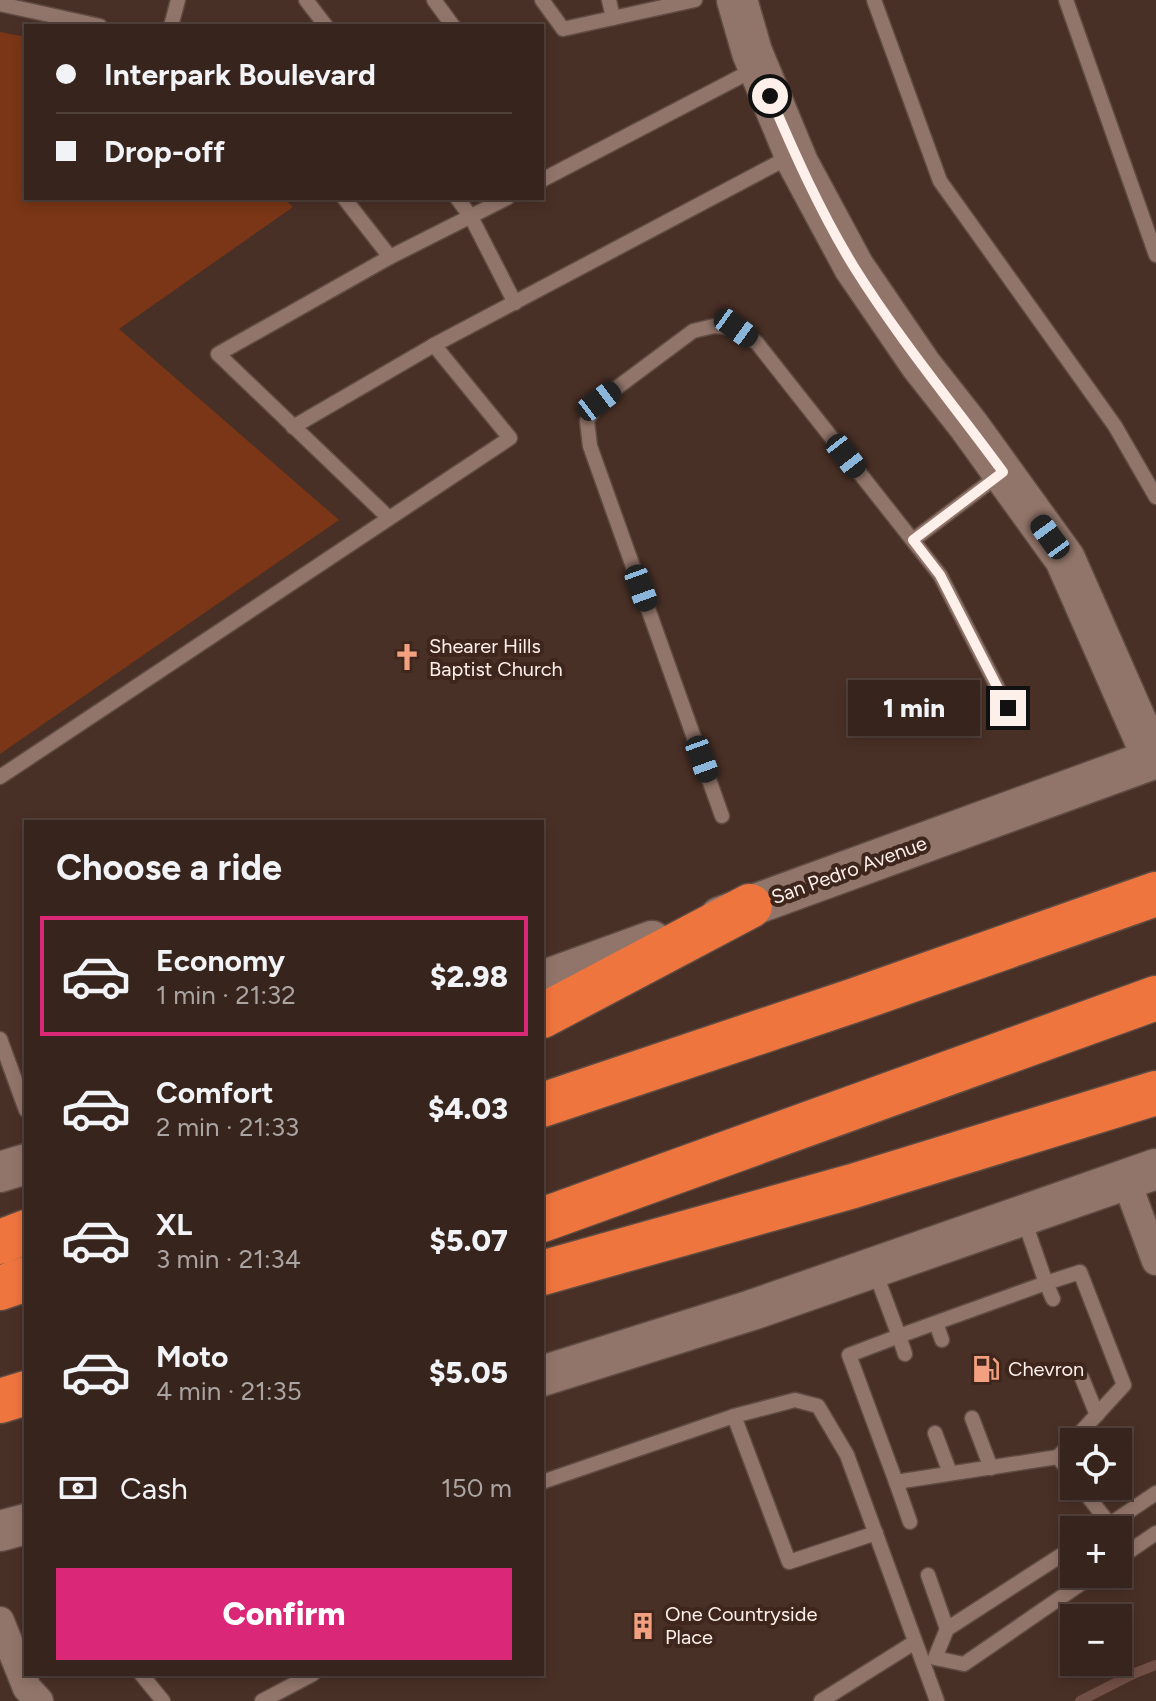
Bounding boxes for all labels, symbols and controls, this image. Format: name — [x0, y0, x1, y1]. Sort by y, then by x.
text: Interpark Boulevard — [104, 56, 376, 93]
route start — [752, 78, 788, 114]
text: Drop-off — [104, 133, 225, 170]
car — [710, 304, 762, 352]
car — [573, 377, 625, 425]
car — [822, 430, 870, 482]
car — [1026, 511, 1074, 563]
car — [622, 561, 660, 615]
place label: Shearer Hills Baptist Church — [429, 634, 563, 681]
church icon: Shearer Hills Baptist Church — [392, 642, 422, 672]
callout: 1 min — [848, 680, 980, 736]
route end — [990, 690, 1026, 726]
text: 1 min — [883, 692, 945, 724]
car — [683, 732, 721, 786]
street label: San Pedro Avenue — [768, 831, 930, 909]
text: Choose a ride — [56, 846, 282, 889]
icon: car — [60, 940, 132, 1012]
text: Economy — [156, 942, 285, 979]
text: $2.98 — [430, 958, 508, 995]
text: 1 min · 21:32 — [156, 979, 296, 1011]
icon: car — [60, 1072, 132, 1144]
text: Comfort — [156, 1074, 274, 1111]
text: $4.03 — [428, 1090, 508, 1127]
text: 2 min · 21:33 — [156, 1111, 299, 1143]
icon: car — [60, 1204, 132, 1276]
text: XL — [156, 1206, 192, 1243]
text: $5.07 — [429, 1222, 508, 1259]
text: 3 min · 21:34 — [156, 1243, 301, 1275]
icon: car — [60, 1336, 132, 1408]
text: Moto — [156, 1338, 228, 1375]
text: $5.05 — [429, 1354, 508, 1391]
fuel station icon: Chevron — [971, 1354, 1001, 1384]
place label: Chevron — [1008, 1357, 1084, 1381]
text: 4 min · 21:35 — [156, 1375, 302, 1407]
map controls — [1060, 1428, 1132, 1676]
button: locate — [1060, 1428, 1132, 1500]
icon: cash — [56, 1466, 100, 1510]
text: Cash — [120, 1470, 188, 1507]
text: 150 m — [441, 1472, 512, 1504]
button: + — [1060, 1516, 1132, 1588]
button: Confirm — [56, 1568, 512, 1660]
place label: One Countryside Place — [665, 1602, 817, 1649]
button: − — [1060, 1604, 1132, 1676]
building icon: One Countryside Place — [628, 1611, 658, 1641]

